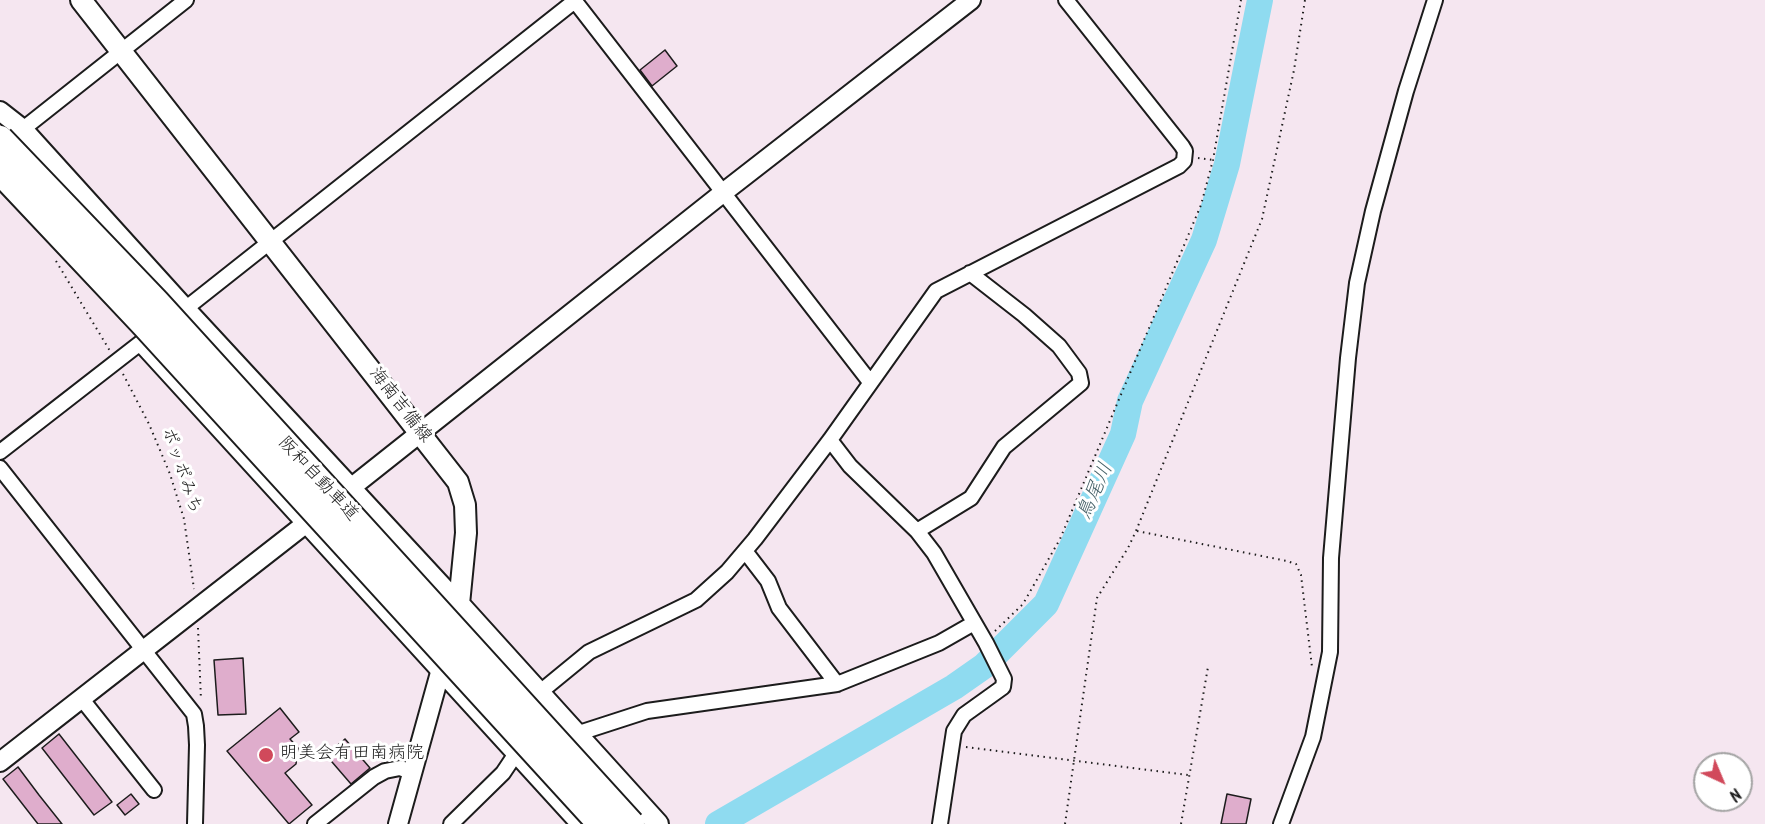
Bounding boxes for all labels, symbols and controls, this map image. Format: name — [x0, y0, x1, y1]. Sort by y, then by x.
street label: 海南吉備線 — [363, 364, 435, 448]
street label: ポッポみち — [155, 425, 205, 517]
street label: 阪和自動車道 — [272, 433, 362, 527]
water label: 鳥尾川 — [1074, 460, 1120, 524]
place label: 明美会有田南病院 — [280, 744, 424, 766]
marker: 明美会有田南病院 — [257, 746, 275, 764]
north arrow — [1693, 752, 1753, 812]
text: N — [1722, 781, 1747, 806]

